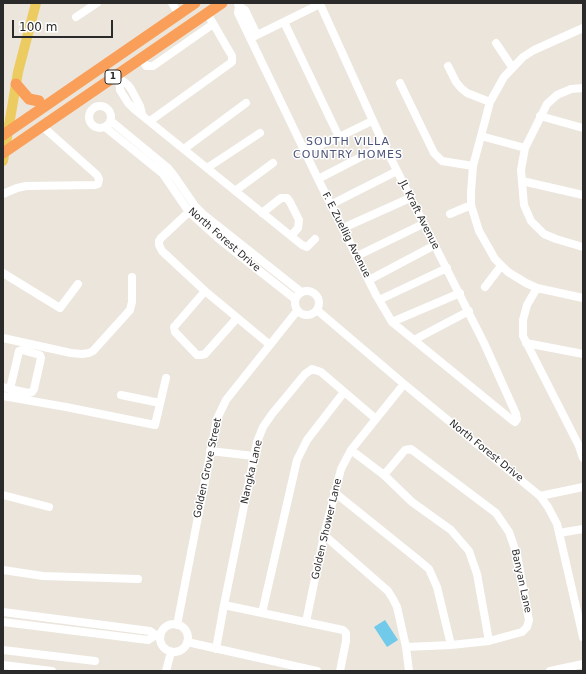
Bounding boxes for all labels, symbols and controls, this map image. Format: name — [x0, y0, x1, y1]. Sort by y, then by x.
scale bar — [14, 12, 115, 38]
text: 100 m — [19, 20, 57, 34]
road number: 1 — [105, 70, 121, 84]
district label: SOUTH VILLA COUNTRY HOMES — [293, 135, 403, 161]
street label: JL Kraft Avenue — [396, 178, 442, 252]
street label: F. E Zuellig Avenue — [319, 190, 373, 280]
street label: North Forest Drive — [185, 205, 263, 275]
street label: Golden Grove Street — [192, 417, 224, 519]
street label: North Forest Drive — [447, 417, 525, 485]
street label: Nangka Lane — [239, 439, 265, 505]
street label: Golden Shower Lane — [310, 477, 344, 581]
street label: Banyan Lane — [508, 548, 534, 614]

